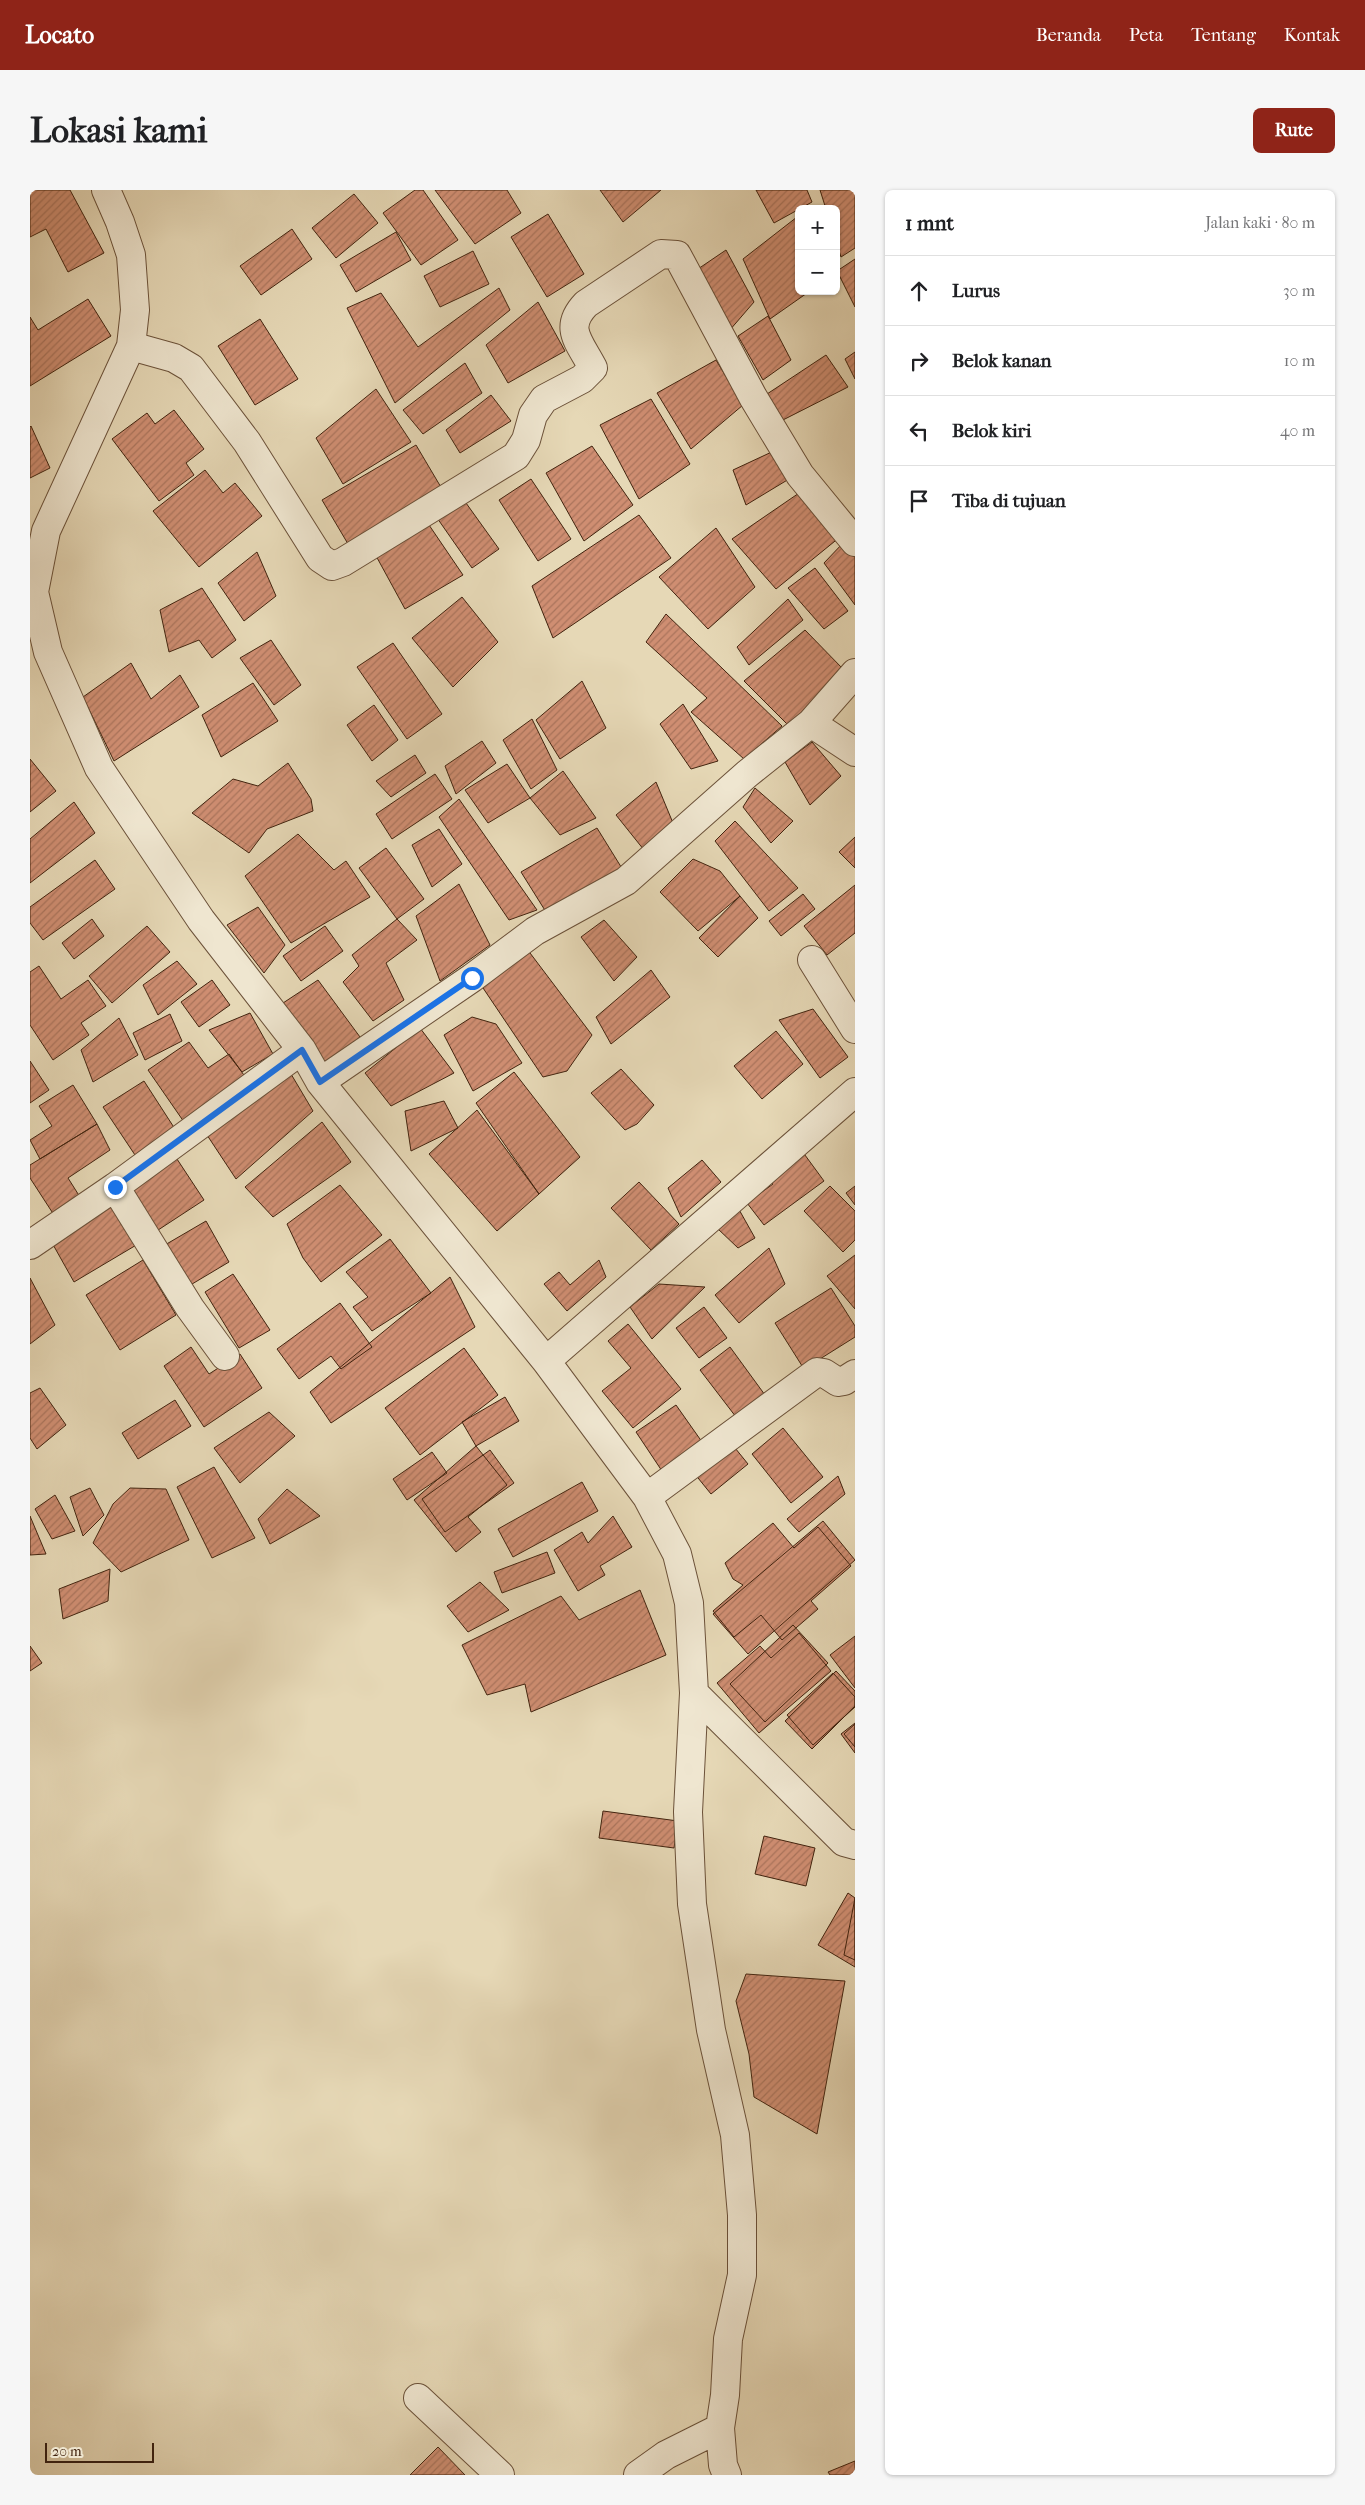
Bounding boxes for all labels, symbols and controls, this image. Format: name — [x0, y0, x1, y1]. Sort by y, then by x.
text: Locato — [25, 21, 94, 49]
text: Beranda — [1036, 25, 1101, 46]
text: Peta — [1129, 25, 1163, 46]
text: Tentang — [1191, 25, 1256, 46]
text: Kontak — [1284, 25, 1340, 46]
button: Rute — [1253, 108, 1335, 153]
text: Lokasi kami — [30, 110, 207, 151]
map controls — [795, 205, 840, 295]
button: + — [795, 205, 840, 250]
text: 1 mnt — [905, 211, 954, 235]
text: Jalan kaki · 80 m — [1205, 213, 1315, 232]
button: − — [795, 250, 840, 295]
icon: ahead — [905, 277, 933, 305]
text: Lurus — [952, 280, 1000, 302]
text: 30 m — [1283, 281, 1315, 300]
icon: right — [905, 347, 933, 375]
text: Belok kanan — [952, 350, 1052, 372]
text: 10 m — [1284, 351, 1315, 370]
icon: left — [905, 417, 933, 445]
text: Belok kiri — [952, 420, 1031, 442]
text: 40 m — [1280, 421, 1315, 440]
icon: arrive — [905, 487, 933, 515]
text: Tiba di tujuan — [952, 490, 1066, 512]
route start — [461, 967, 484, 990]
route end — [104, 1176, 127, 1199]
scale bar — [45, 2440, 154, 2463]
text: 20 m — [52, 2443, 82, 2460]

